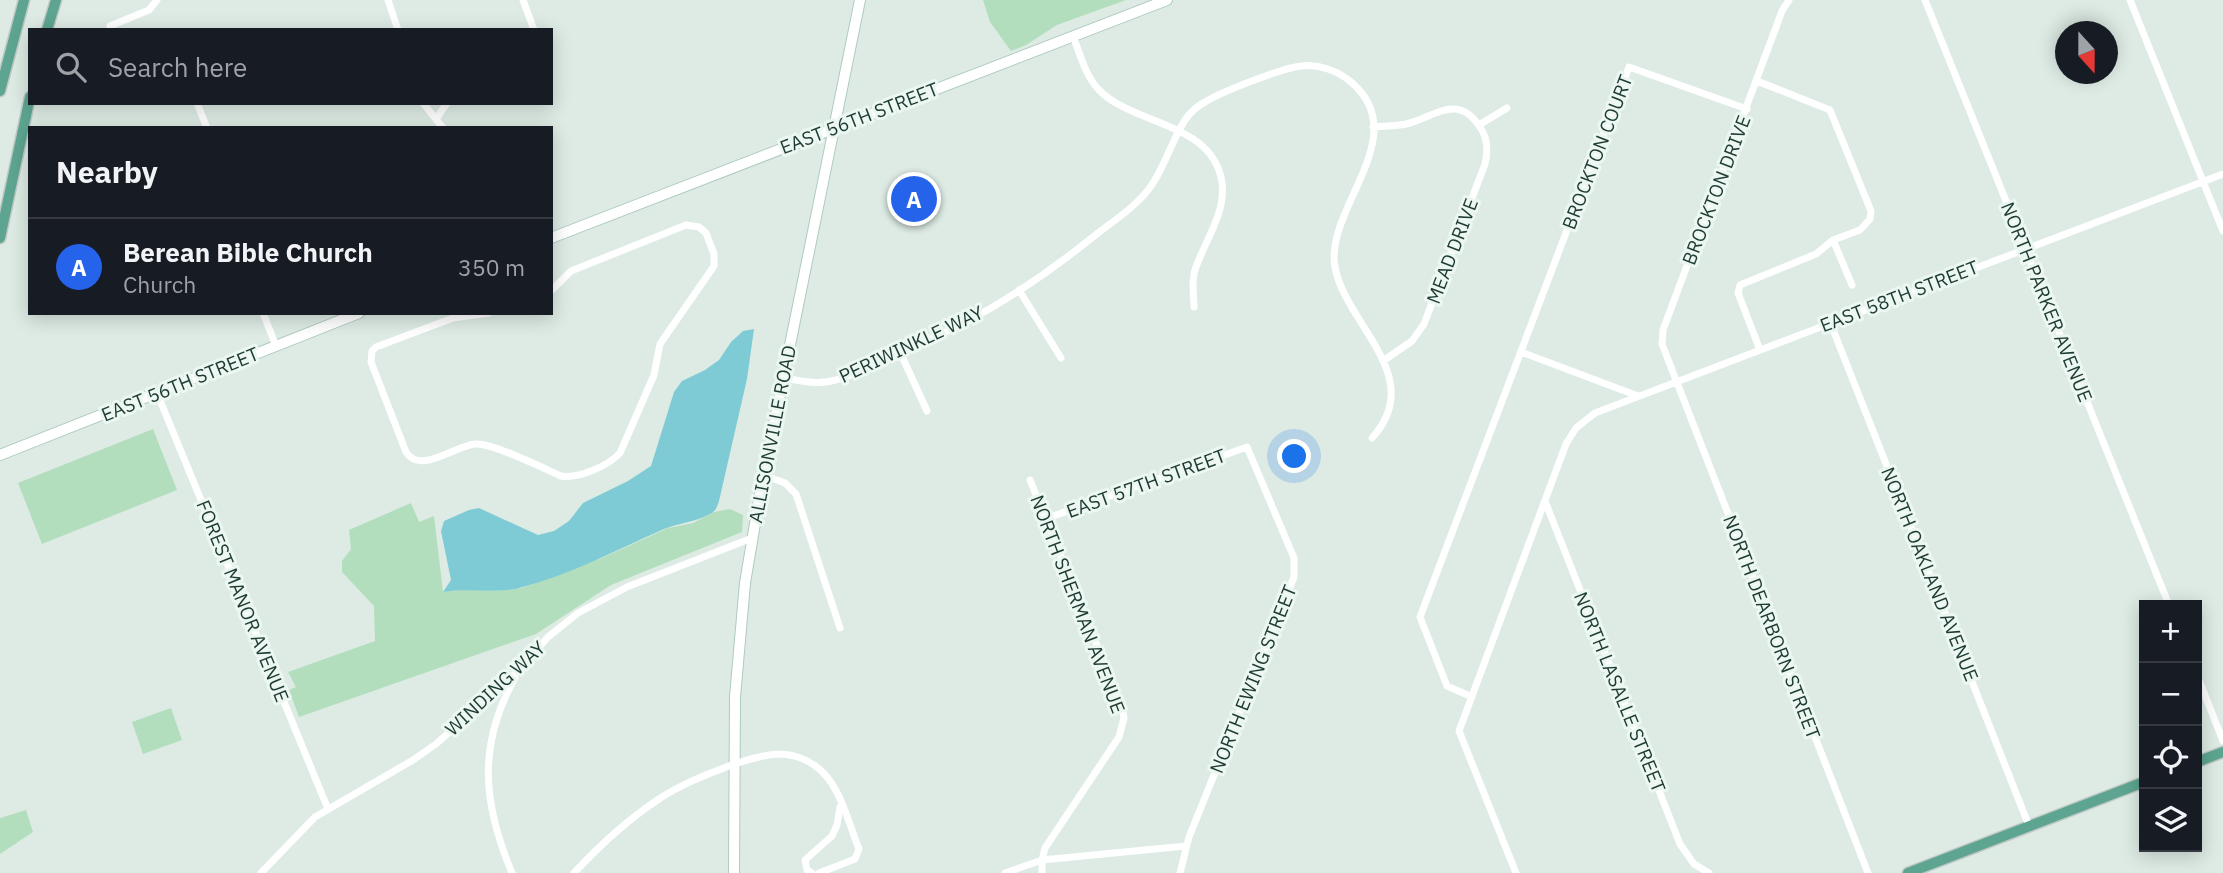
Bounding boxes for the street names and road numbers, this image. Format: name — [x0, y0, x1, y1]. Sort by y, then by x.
street label: BROCKTON COURT — [1556, 71, 1638, 233]
street label: EAST 56TH STREET — [776, 77, 942, 159]
street label: BROCKTON DRIVE — [1676, 112, 1756, 268]
street label: MEAD DRIVE — [1421, 195, 1483, 307]
street label: NORTH PARKER AVENUE — [1996, 198, 2098, 406]
street label: EAST 58TH STREET — [1816, 255, 1982, 337]
street label: PERIWINKLE WAY — [835, 300, 988, 388]
street label: EAST 56TH STREET — [98, 341, 262, 427]
street label: ALLISONVILLE ROAD — [743, 343, 801, 525]
street label: EAST 57TH STREET — [1063, 443, 1229, 523]
street label: NORTH OAKLAND AVENUE — [1876, 463, 1984, 685]
street label: NORTH SHERMAN AVENUE — [1025, 491, 1131, 717]
street label: FOREST MANOR AVENUE — [191, 496, 295, 706]
street label: NORTH DEARBORN STREET — [1718, 511, 1826, 743]
street label: NORTH EWING STREET — [1204, 581, 1302, 777]
street label: NORTH LASALLE STREET — [1569, 588, 1671, 796]
street label: WINDING WAY — [440, 635, 551, 741]

